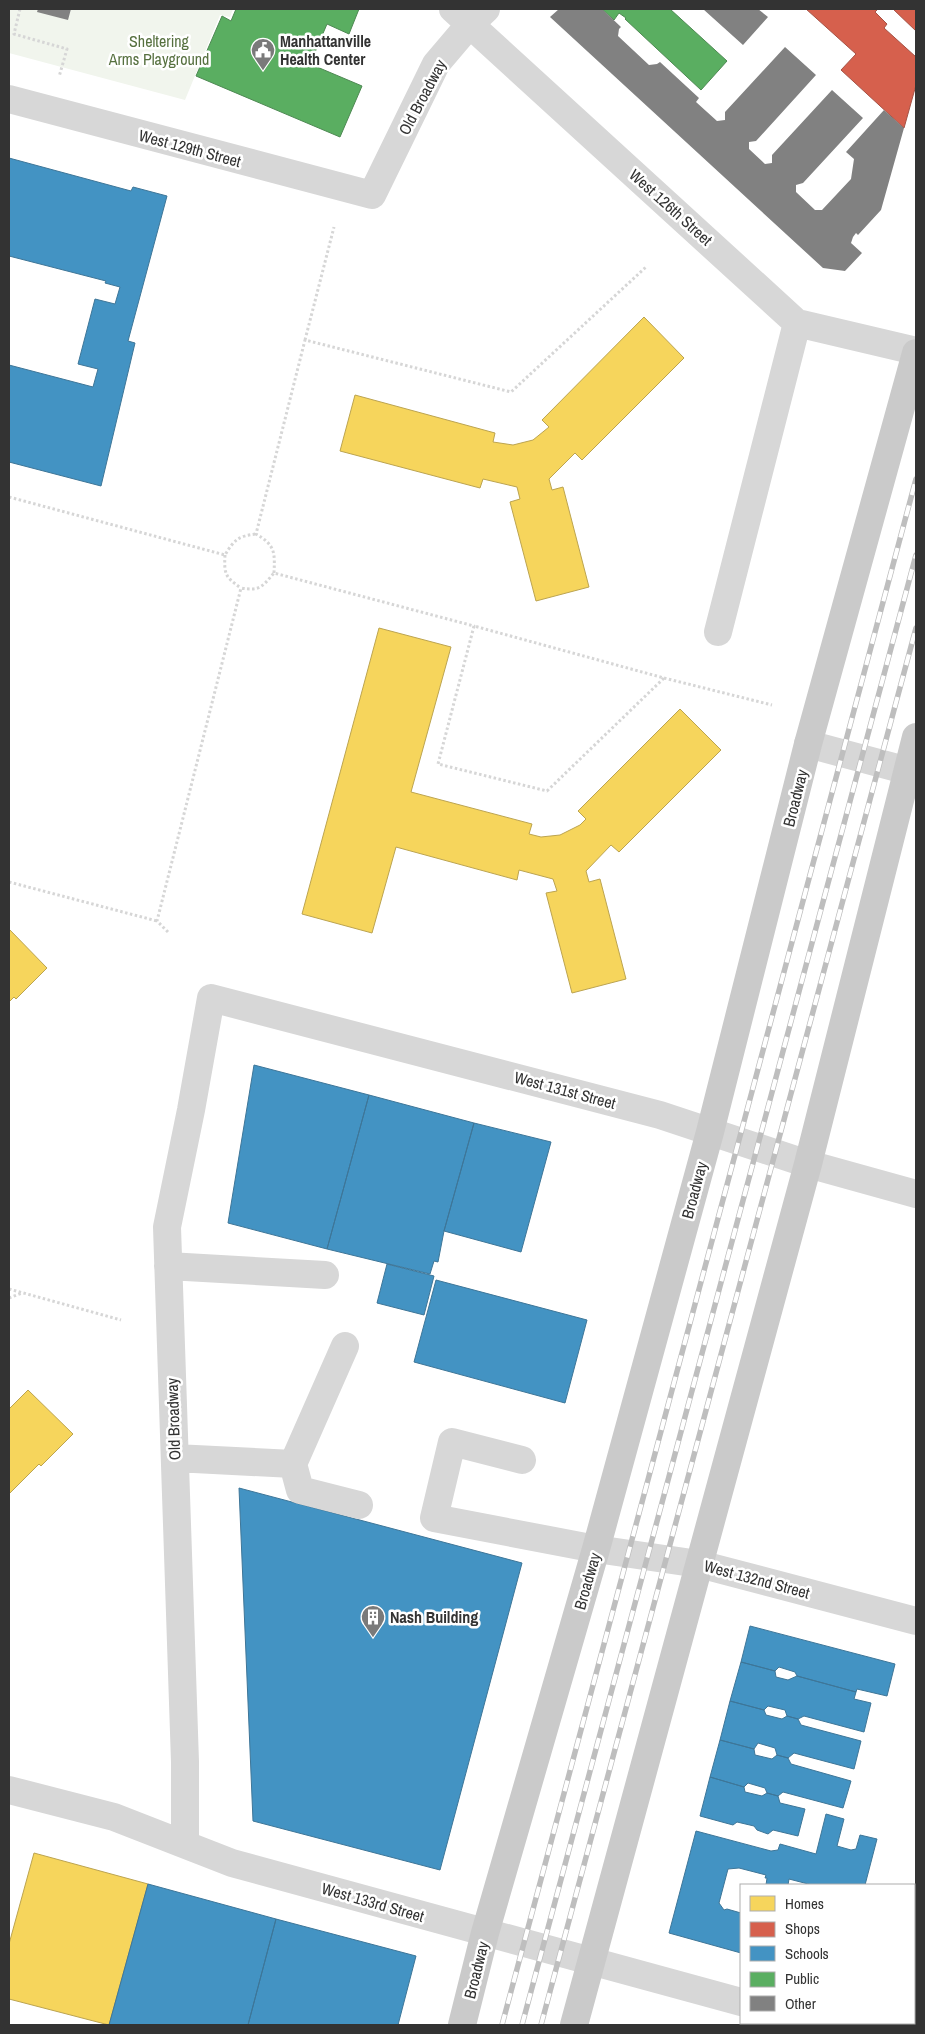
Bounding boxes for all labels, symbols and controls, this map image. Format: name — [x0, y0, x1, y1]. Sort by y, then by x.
park label: Sheltering Arms Playground — [108, 30, 209, 70]
place label: Manhattanville Health Center — [280, 30, 371, 70]
public building icon: Manhattanville Health Center — [250, 37, 276, 71]
street label: Old Broadway — [393, 55, 451, 139]
street label: West 129th Street — [137, 124, 244, 172]
street label: West 126th Street — [625, 164, 718, 250]
street label: Broadway — [777, 767, 813, 829]
street label: West 131st Street — [512, 1066, 618, 1114]
street label: Broadway — [676, 1159, 712, 1221]
street label: Old Broadway — [161, 1377, 185, 1461]
street label: Broadway — [568, 1550, 606, 1612]
street label: West 132nd Street — [702, 1554, 813, 1604]
building icon: Nash Building — [360, 1604, 386, 1638]
place label: Nash Building — [390, 1606, 478, 1628]
street label: West 133rd Street — [319, 1877, 427, 1927]
legend — [740, 1884, 915, 2024]
text: Homes — [785, 1893, 824, 1914]
text: Shops — [785, 1918, 820, 1939]
street label: Broadway — [458, 1939, 494, 2001]
text: Schools — [785, 1943, 829, 1964]
text: Public — [785, 1968, 819, 1989]
text: Other — [785, 1993, 816, 2014]

